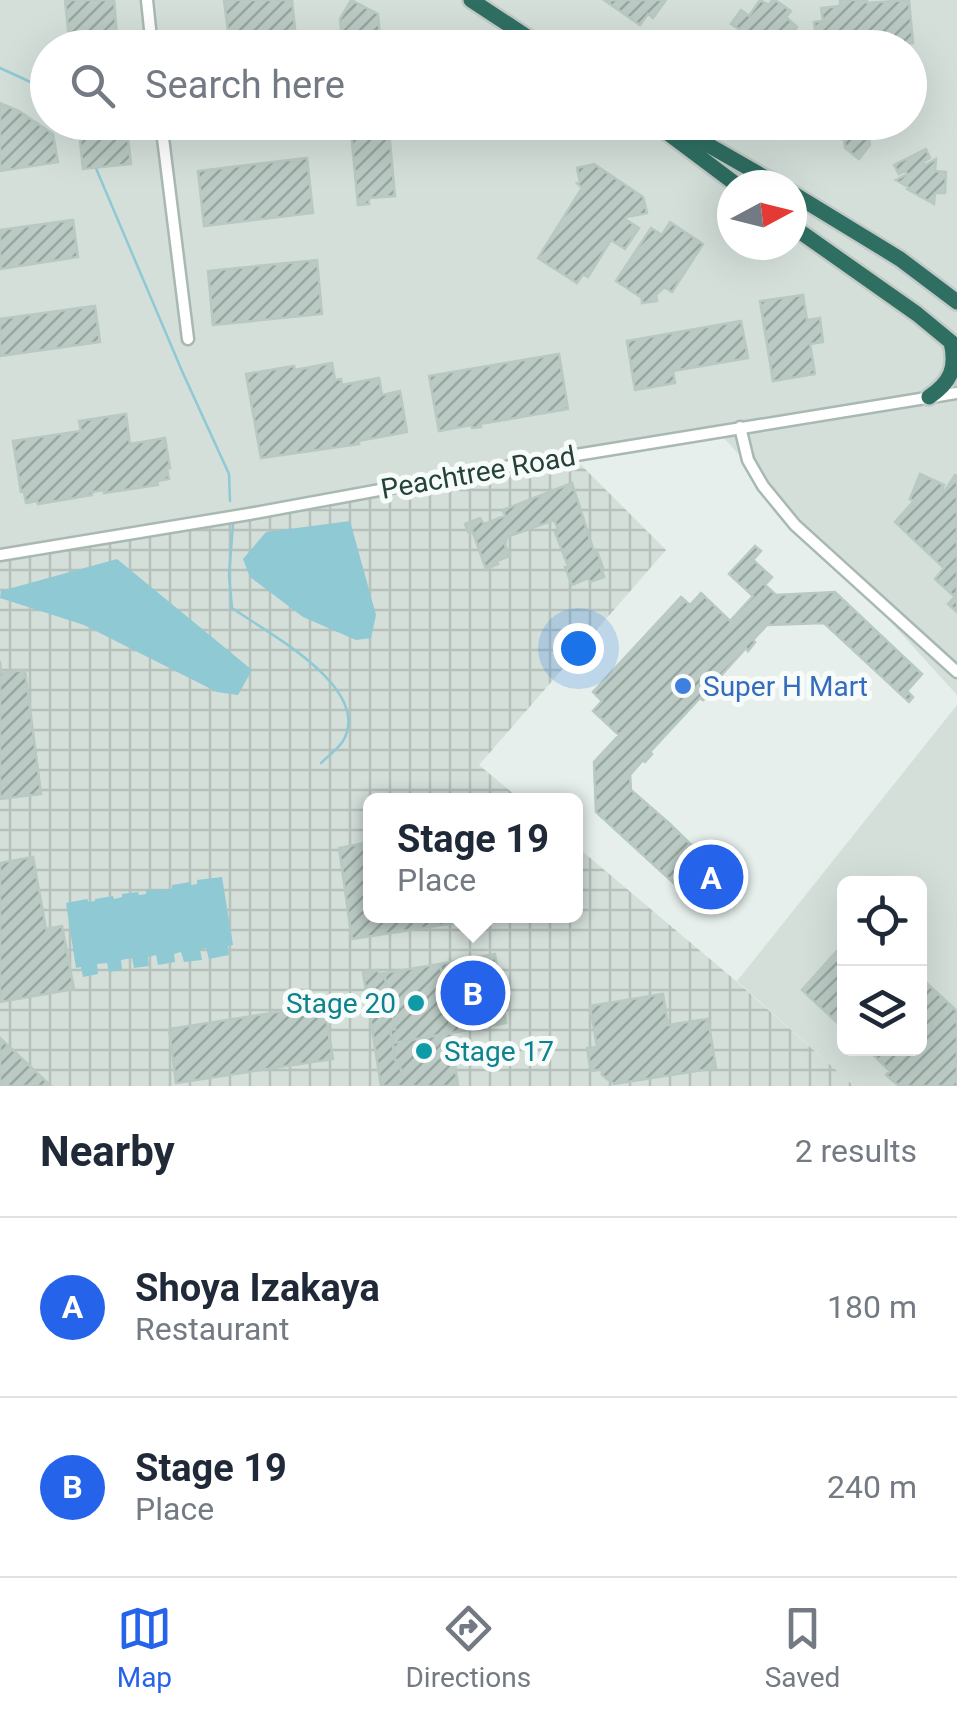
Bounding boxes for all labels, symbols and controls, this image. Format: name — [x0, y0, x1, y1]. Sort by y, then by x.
search box — [30, 30, 927, 140]
icon: search — [65, 58, 120, 113]
text: Search here — [145, 63, 345, 107]
north arrow — [717, 170, 807, 260]
street label: Peachtree Road — [378, 439, 578, 506]
your location — [553, 623, 604, 674]
place label: Super H Mart — [703, 670, 868, 703]
marker: Super H Mart — [672, 675, 694, 697]
popup — [363, 793, 583, 923]
text: Stage 19 — [397, 817, 549, 861]
pin: A — [678, 840, 744, 914]
text: Place — [397, 861, 476, 899]
map controls — [837, 876, 927, 1056]
button: locate — [837, 876, 927, 966]
pin: B — [440, 956, 506, 1030]
button: layers — [837, 966, 927, 1056]
place label: Stage 20 — [286, 987, 396, 1020]
marker: Stage 20 — [405, 992, 427, 1014]
place label: Stage 17 — [444, 1035, 554, 1068]
marker: Stage 17 — [413, 1040, 435, 1062]
text: Nearby — [40, 1127, 175, 1176]
text: 2 results — [795, 1132, 917, 1170]
text: Shoya Izakaya — [135, 1266, 380, 1310]
text: A — [62, 1288, 83, 1326]
text: 180 m — [827, 1288, 917, 1326]
text: Restaurant — [135, 1310, 289, 1348]
text: Stage 19 — [135, 1446, 287, 1490]
text: B — [62, 1468, 83, 1506]
text: 240 m — [827, 1468, 917, 1506]
text: Place — [135, 1490, 214, 1528]
tab: Map — [117, 1601, 172, 1694]
tab: Directions — [405, 1601, 531, 1694]
tab: Saved — [765, 1601, 840, 1694]

